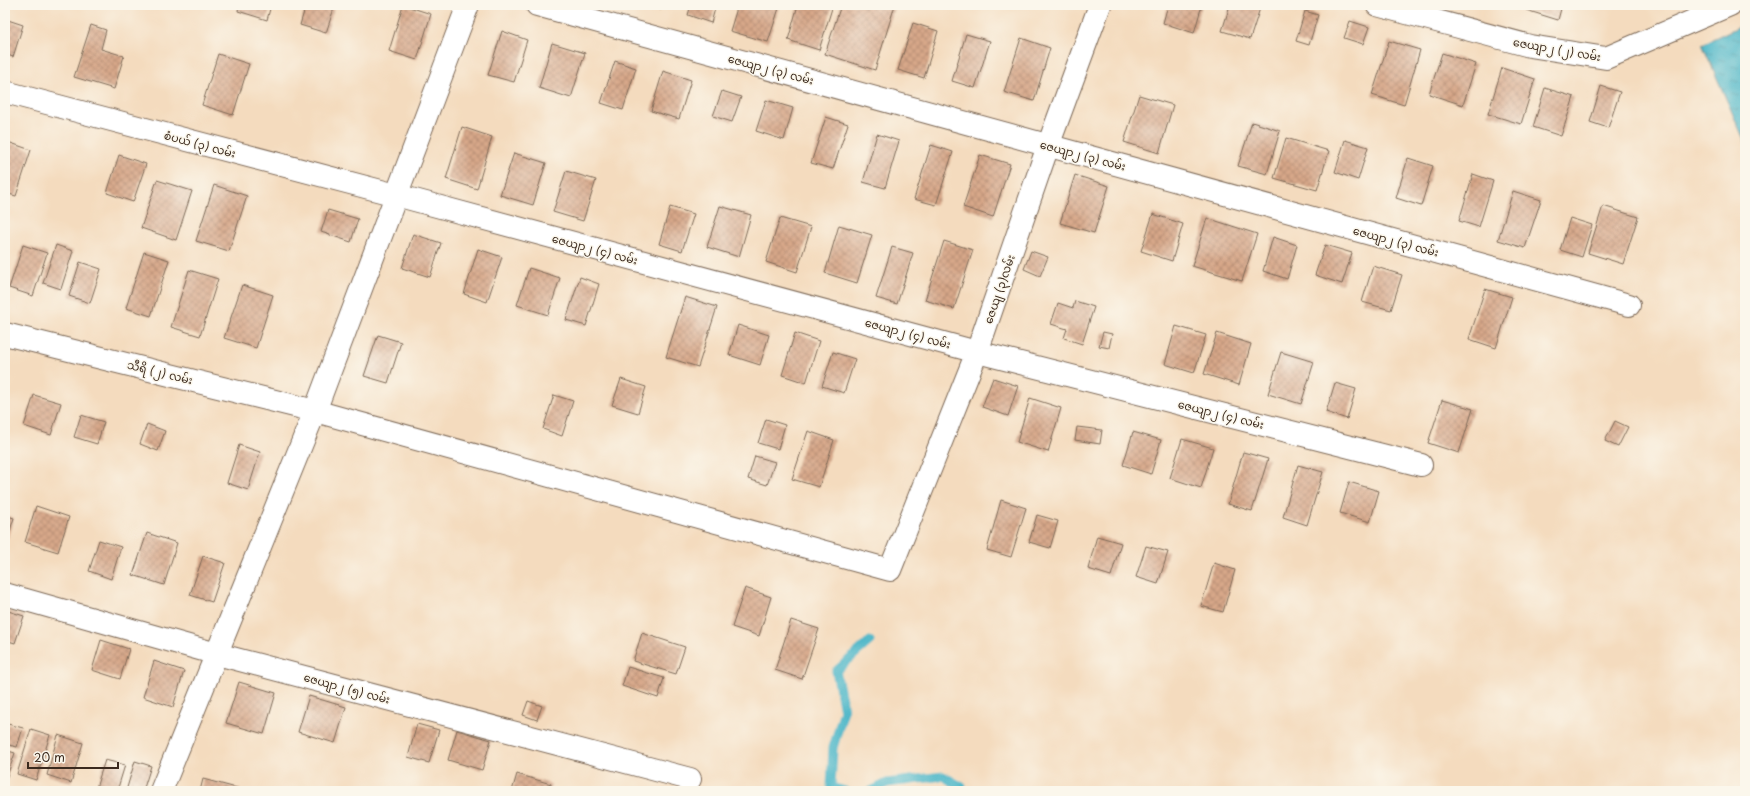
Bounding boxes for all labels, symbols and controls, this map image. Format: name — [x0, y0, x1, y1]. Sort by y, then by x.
street label: ဇေယျာ၂ (၂) လမ်း — [1512, 33, 1602, 66]
street label: ဇေယျာ၂ (၃) လမ်း — [726, 49, 816, 90]
street label: စံပယ် (၃) လမ်း — [162, 126, 238, 163]
street label: ဇေယျာ၂ (၃) လမ်း — [1038, 135, 1128, 176]
street label: ဇေယျာ၂ (၃) လမ်း — [1351, 221, 1441, 262]
street label: ဇေယျာ၂ (၄) လမ်း — [550, 229, 640, 270]
street label: ဇေယျ (၃)လမ်း — [979, 252, 1020, 326]
street label: ဇေယျာ၂ (၄) လမ်း — [863, 313, 953, 354]
street label: သီရိ (၂) လမ်း — [125, 356, 195, 389]
street label: ဇေယျာ၂ (၄) လမ်း — [1176, 395, 1266, 434]
street label: ဇေယျာ၂ (၅) လမ်း — [302, 668, 392, 709]
scale bar — [28, 744, 118, 770]
text: 20 m — [34, 748, 65, 766]

